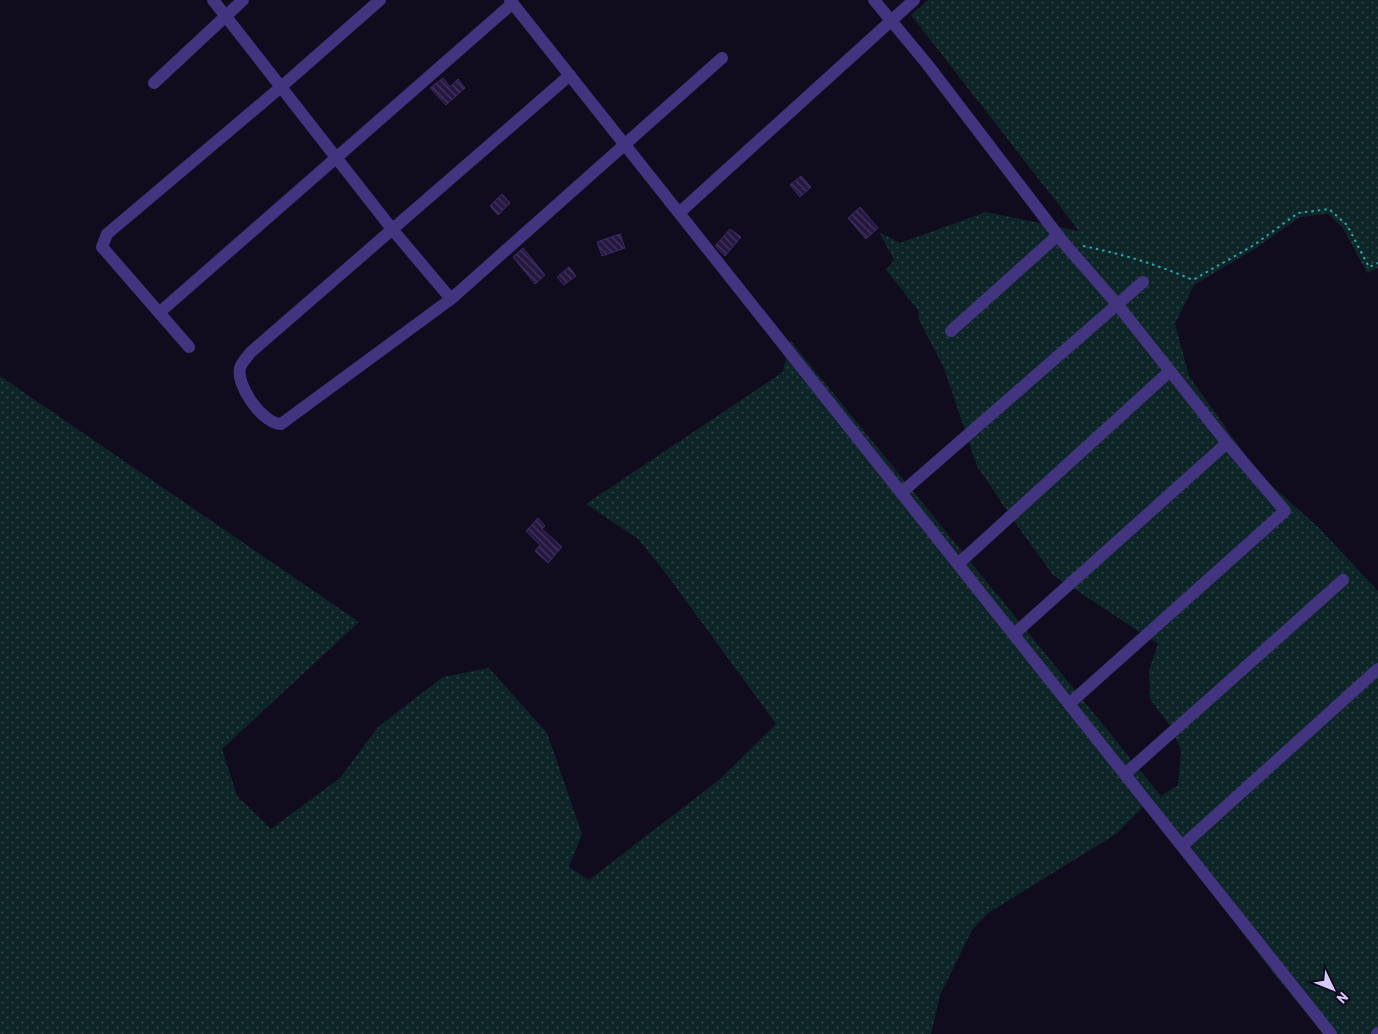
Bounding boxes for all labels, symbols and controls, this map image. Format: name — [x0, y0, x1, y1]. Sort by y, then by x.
north arrow — [1308, 964, 1358, 1014]
text: N — [1333, 989, 1352, 1007]

